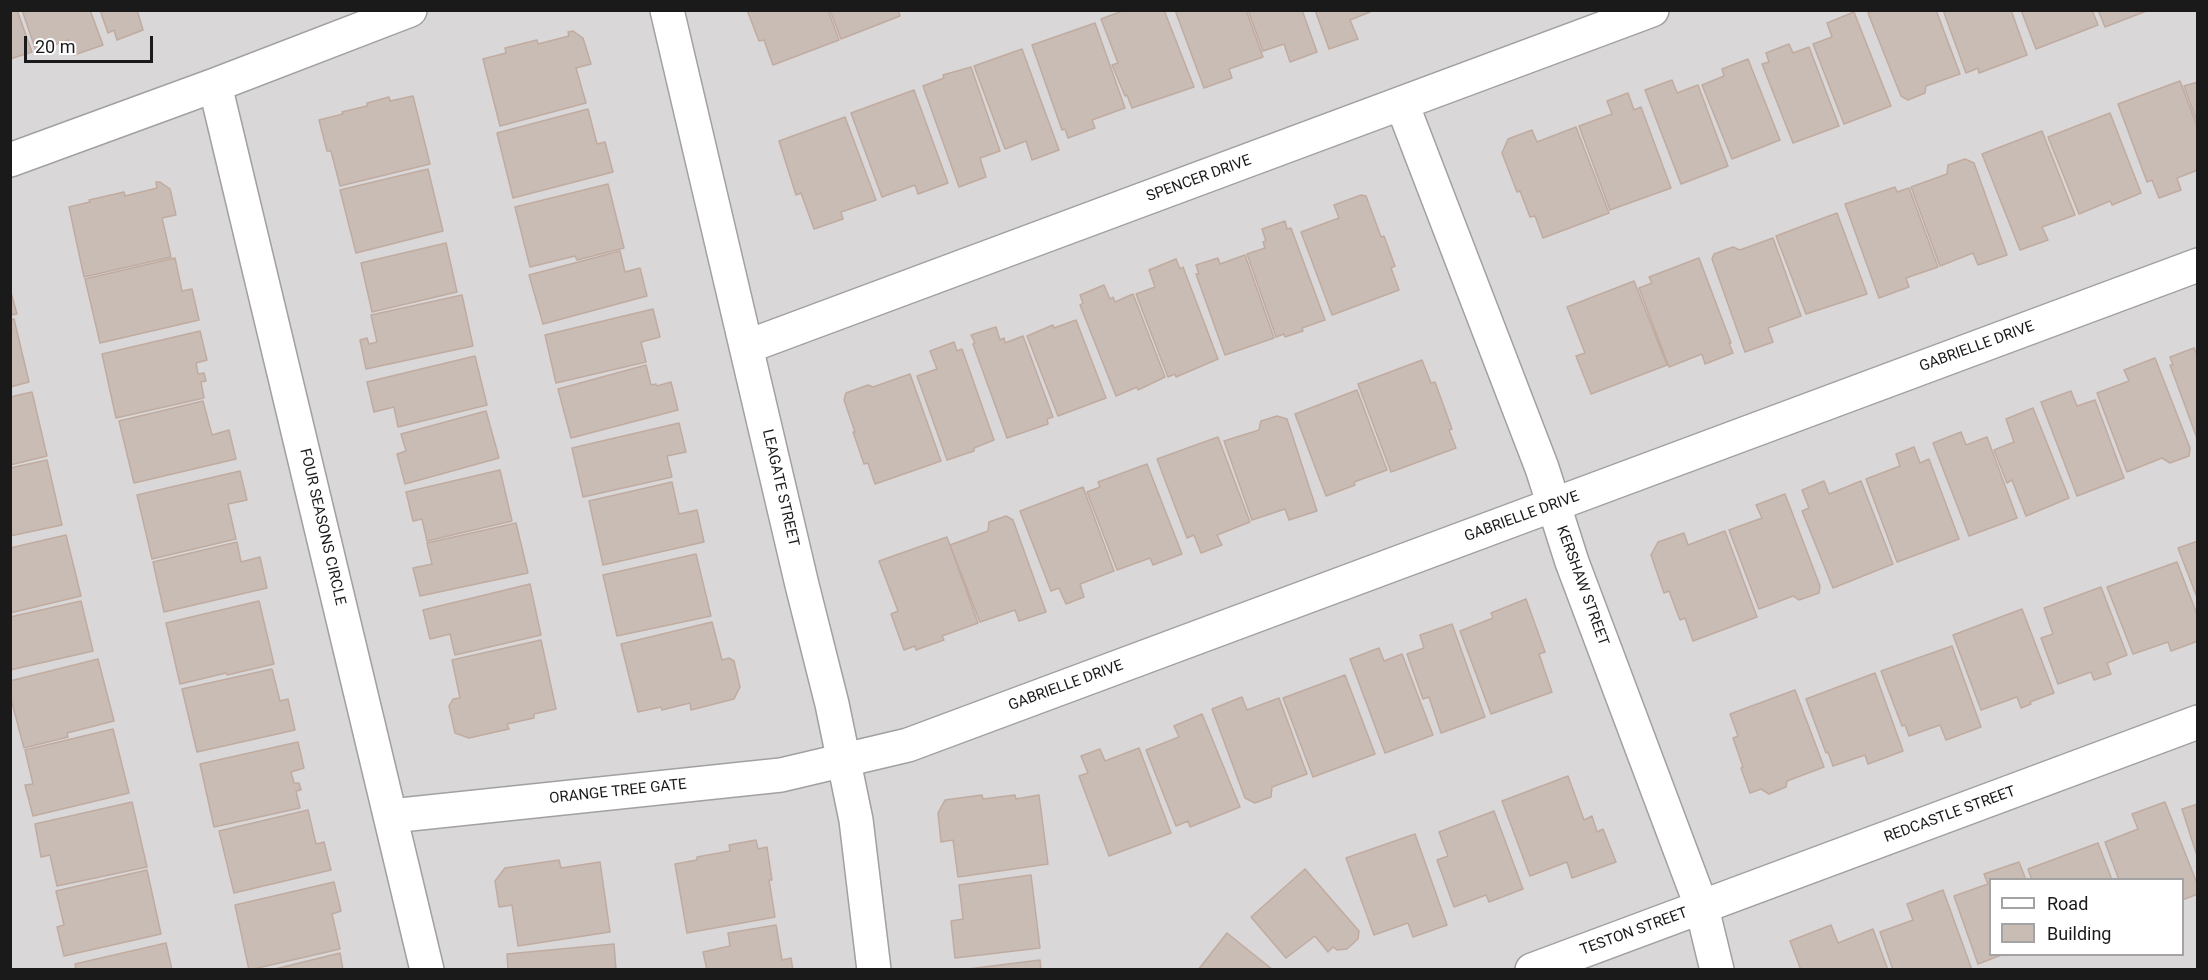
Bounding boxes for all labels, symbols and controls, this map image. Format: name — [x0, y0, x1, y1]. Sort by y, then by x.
scale bar — [27, 24, 156, 62]
text: 20 m — [35, 36, 75, 57]
street label: SPENCER DRIVE — [1144, 152, 1254, 206]
street label: GABRIELLE DRIVE — [1917, 318, 2037, 376]
street label: LEAGATE STREET — [758, 428, 802, 548]
street label: FOUR SEASONS CIRCLE — [295, 447, 349, 607]
street label: GABRIELLE DRIVE — [1462, 488, 1582, 546]
street label: KERSHAW STREET — [1552, 523, 1612, 649]
street label: GABRIELLE DRIVE — [1006, 657, 1126, 715]
street label: ORANGE TREE GATE — [548, 776, 688, 808]
street label: REDCASTLE STREET — [1882, 783, 2018, 847]
legend — [1989, 878, 2184, 956]
text: Road — [2047, 893, 2088, 914]
street label: TESTON STREET — [1578, 904, 1690, 960]
text: Building — [2047, 923, 2111, 944]

